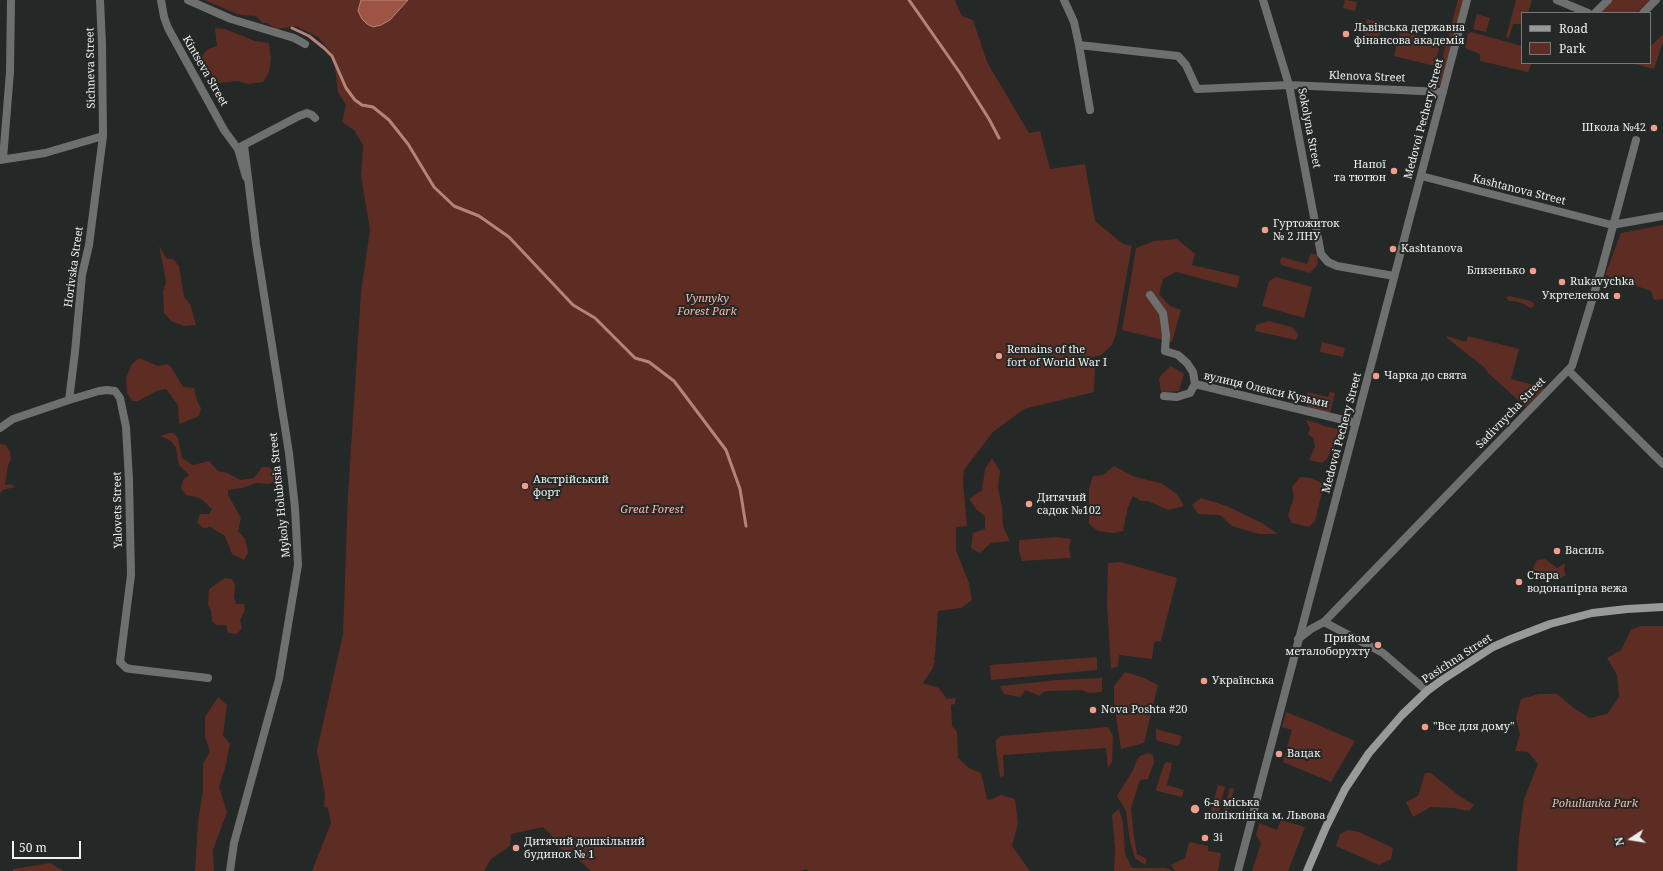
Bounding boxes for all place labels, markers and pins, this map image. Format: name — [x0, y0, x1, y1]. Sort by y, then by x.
place label: Львівська державна фінансова академія — [1354, 21, 1465, 47]
marker: Львівська державна фінансова академія — [1341, 29, 1351, 39]
place label: Школа №42 — [1582, 121, 1646, 135]
marker: Школа №42 — [1649, 123, 1659, 133]
place label: Напої та тютюн — [1334, 158, 1386, 184]
marker: Напої та тютюн — [1389, 166, 1399, 176]
place label: Гуртожиток № 2 ЛНУ — [1273, 217, 1340, 243]
marker: Гуртожиток № 2 ЛНУ — [1260, 225, 1270, 235]
place label: Kashtanova — [1401, 242, 1463, 256]
marker: Kashtanova — [1388, 244, 1398, 254]
place label: Близенько — [1467, 264, 1525, 278]
marker: Близенько — [1528, 266, 1538, 276]
place label: Rukavychka — [1570, 275, 1634, 289]
marker: Rukavychka — [1557, 277, 1567, 287]
place label: Укртелеком — [1542, 289, 1609, 303]
marker: Укртелеком — [1612, 291, 1622, 301]
place label: Remains of the fort of World War I — [1007, 343, 1107, 369]
marker: Remains of the fort of World War I — [994, 351, 1004, 361]
place label: Чарка до свята — [1384, 369, 1467, 383]
marker: Чарка до свята — [1371, 371, 1381, 381]
place label: Австрійський форт — [533, 473, 609, 499]
marker: Австрійський форт — [520, 481, 530, 491]
place label: Дитячий садок №102 — [1037, 491, 1101, 517]
marker: Дитячий садок №102 — [1024, 499, 1034, 509]
place label: Василь — [1565, 544, 1604, 558]
marker: Василь — [1552, 546, 1562, 556]
place label: Стара водонапірна вежа — [1527, 569, 1628, 595]
marker: Стара водонапірна вежа — [1514, 577, 1524, 587]
place label: Прийом металоборухту — [1285, 632, 1370, 658]
marker: Прийом металоборухту — [1373, 640, 1383, 650]
place label: Українська — [1212, 674, 1274, 688]
marker: Українська — [1199, 676, 1209, 686]
place label: Nova Poshta #20 — [1101, 703, 1187, 717]
marker: Nova Poshta #20 — [1088, 705, 1098, 715]
place label: "Все для дому" — [1433, 720, 1514, 734]
marker: "Все для дому" — [1420, 722, 1430, 732]
place label: Вацак — [1287, 747, 1321, 761]
marker: Вацак — [1274, 749, 1284, 759]
place label: 6-а міська поліклініка м. Львова — [1204, 796, 1325, 822]
marker: 6-а міська поліклініка м. Львова — [1189, 803, 1201, 815]
place label: 3і — [1213, 831, 1223, 845]
marker: 3і — [1200, 833, 1210, 843]
place label: Дитячий дошкільний будинок № 1 — [524, 835, 645, 861]
marker: Дитячий дошкільний будинок № 1 — [511, 843, 521, 853]

